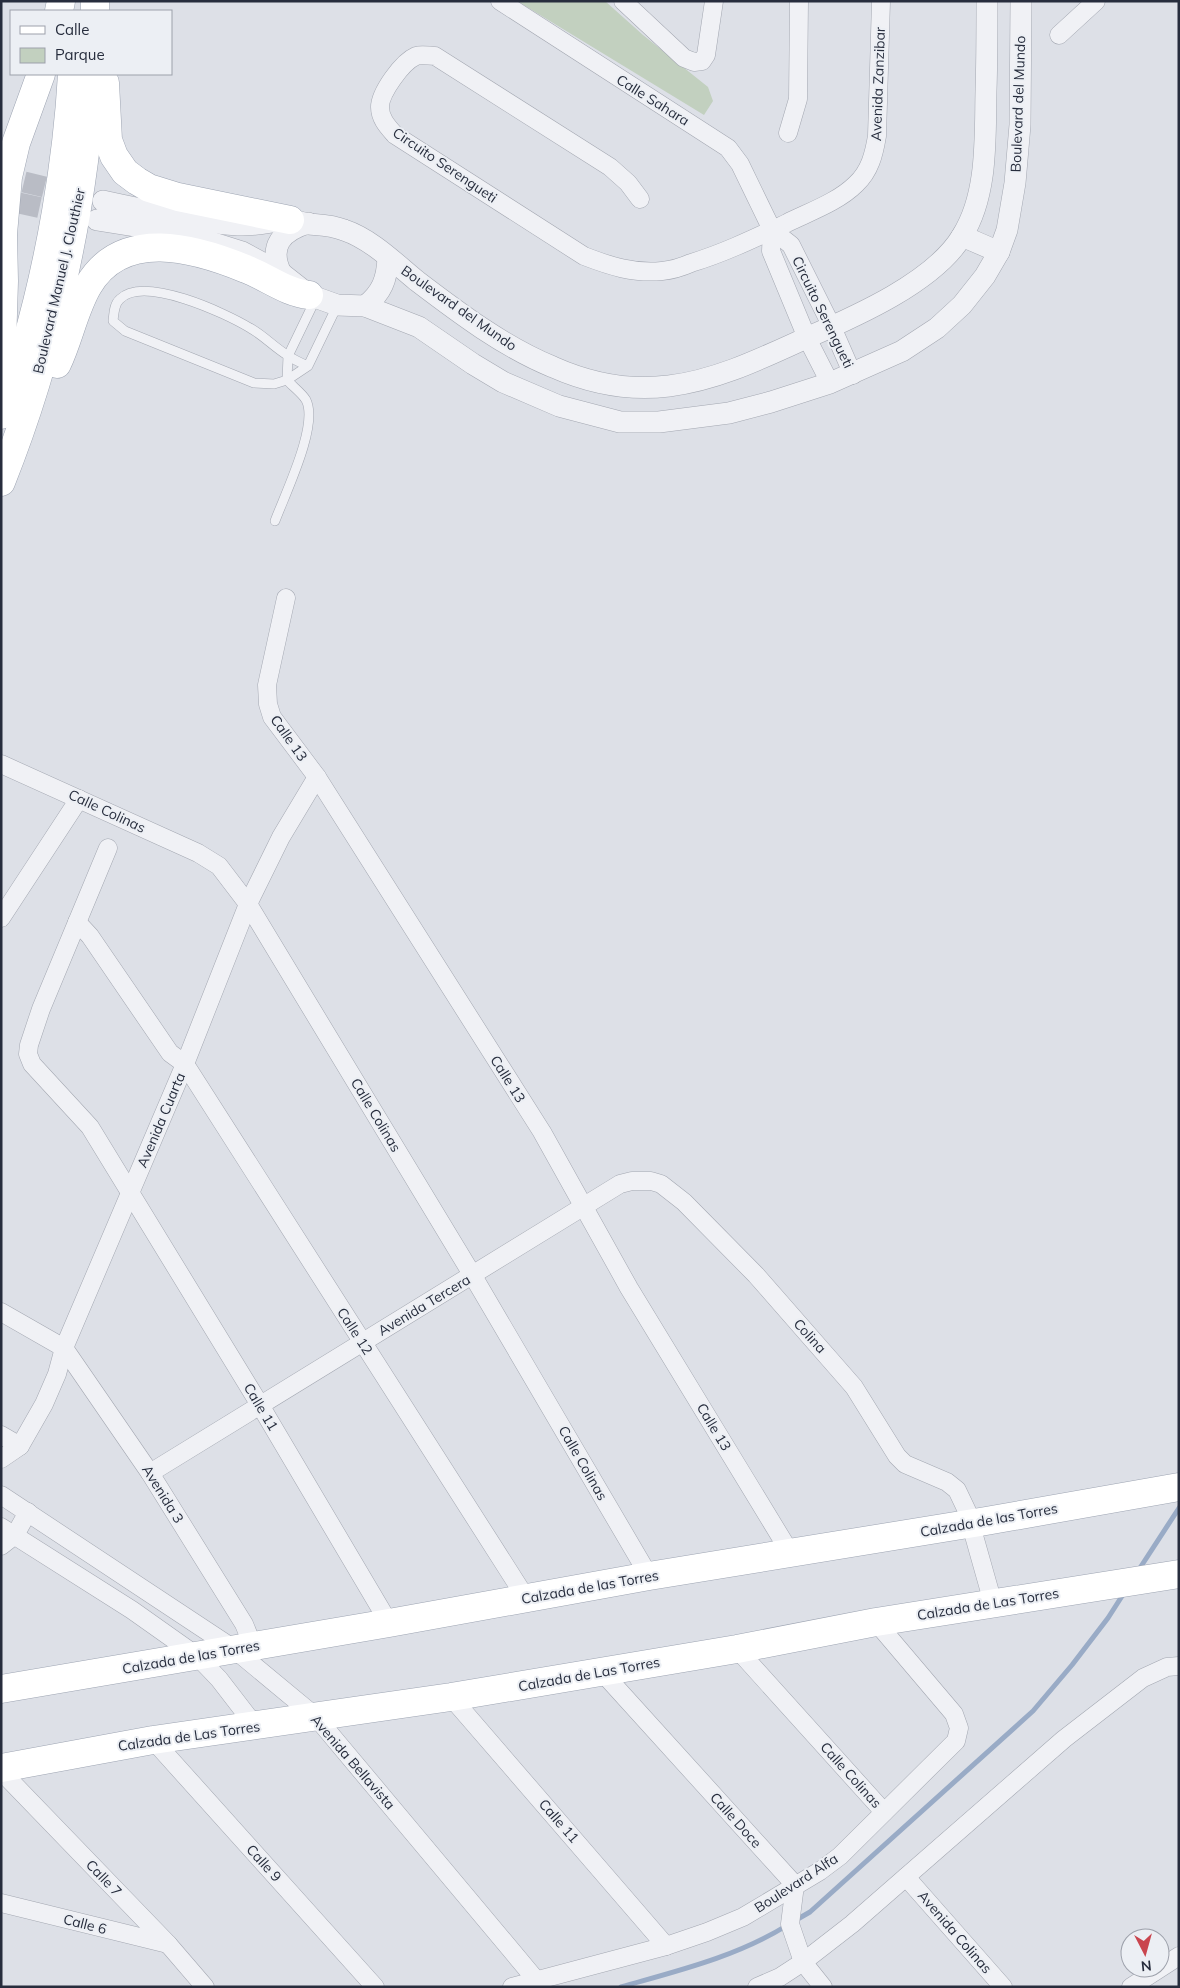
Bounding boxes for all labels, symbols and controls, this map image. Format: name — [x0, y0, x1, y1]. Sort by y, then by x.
legend — [10, 10, 172, 75]
text: Calle — [55, 20, 89, 39]
street label: Avenida Zanzibar — [867, 26, 889, 141]
street label: Boulevard del Mundo — [1007, 35, 1029, 173]
text: Parque — [55, 45, 105, 64]
street label: Calle Sahara — [613, 70, 693, 130]
street label: Circuito Serengueti — [389, 123, 501, 207]
street label: Boulevard Manuel J. Clouthier — [29, 186, 89, 376]
street label: Circuito Serengueti — [788, 253, 858, 371]
street label: Boulevard del Mundo — [398, 261, 520, 355]
street label: Calle 13 — [267, 711, 311, 765]
street label: Calle Colinas — [66, 785, 148, 837]
street label: Calle 13 — [486, 1052, 530, 1106]
street label: Avenida Cuarta — [133, 1070, 189, 1170]
street label: Calle Colinas — [347, 1075, 405, 1155]
street label: Avenida Tercera — [375, 1270, 473, 1340]
street label: Calle 12 — [333, 1304, 377, 1358]
street label: Colina — [790, 1315, 830, 1357]
street label: Calle 11 — [240, 1380, 282, 1434]
street label: Calle 13 — [693, 1400, 735, 1454]
street label: Calle Colinas — [554, 1423, 612, 1503]
street label: Avenida 3 — [138, 1462, 188, 1526]
street label: Calzada de las Torres — [919, 1499, 1059, 1541]
street label: Calzada de las Torres — [520, 1566, 660, 1608]
street label: Calzada de Las Torres — [916, 1584, 1060, 1624]
street label: Calzada de las Torres — [121, 1636, 261, 1678]
street label: Calzada de Las Torres — [517, 1653, 661, 1695]
street label: Avenida Bellavista — [307, 1711, 399, 1813]
street label: Calzada de Las Torres — [117, 1717, 261, 1755]
street label: Calle Colinas — [817, 1738, 885, 1812]
street label: Calle Doce — [706, 1789, 766, 1851]
street label: Calle 11 — [535, 1795, 583, 1847]
street label: Calle 9 — [243, 1841, 285, 1885]
street label: Boulevard Alfa — [751, 1849, 841, 1917]
street label: Calle 7 — [82, 1856, 126, 1900]
street label: Avenida Colinas — [914, 1887, 996, 1977]
street label: Calle 6 — [61, 1910, 109, 1938]
north arrow — [1120, 1928, 1170, 1978]
text: N — [1140, 1956, 1153, 1975]

